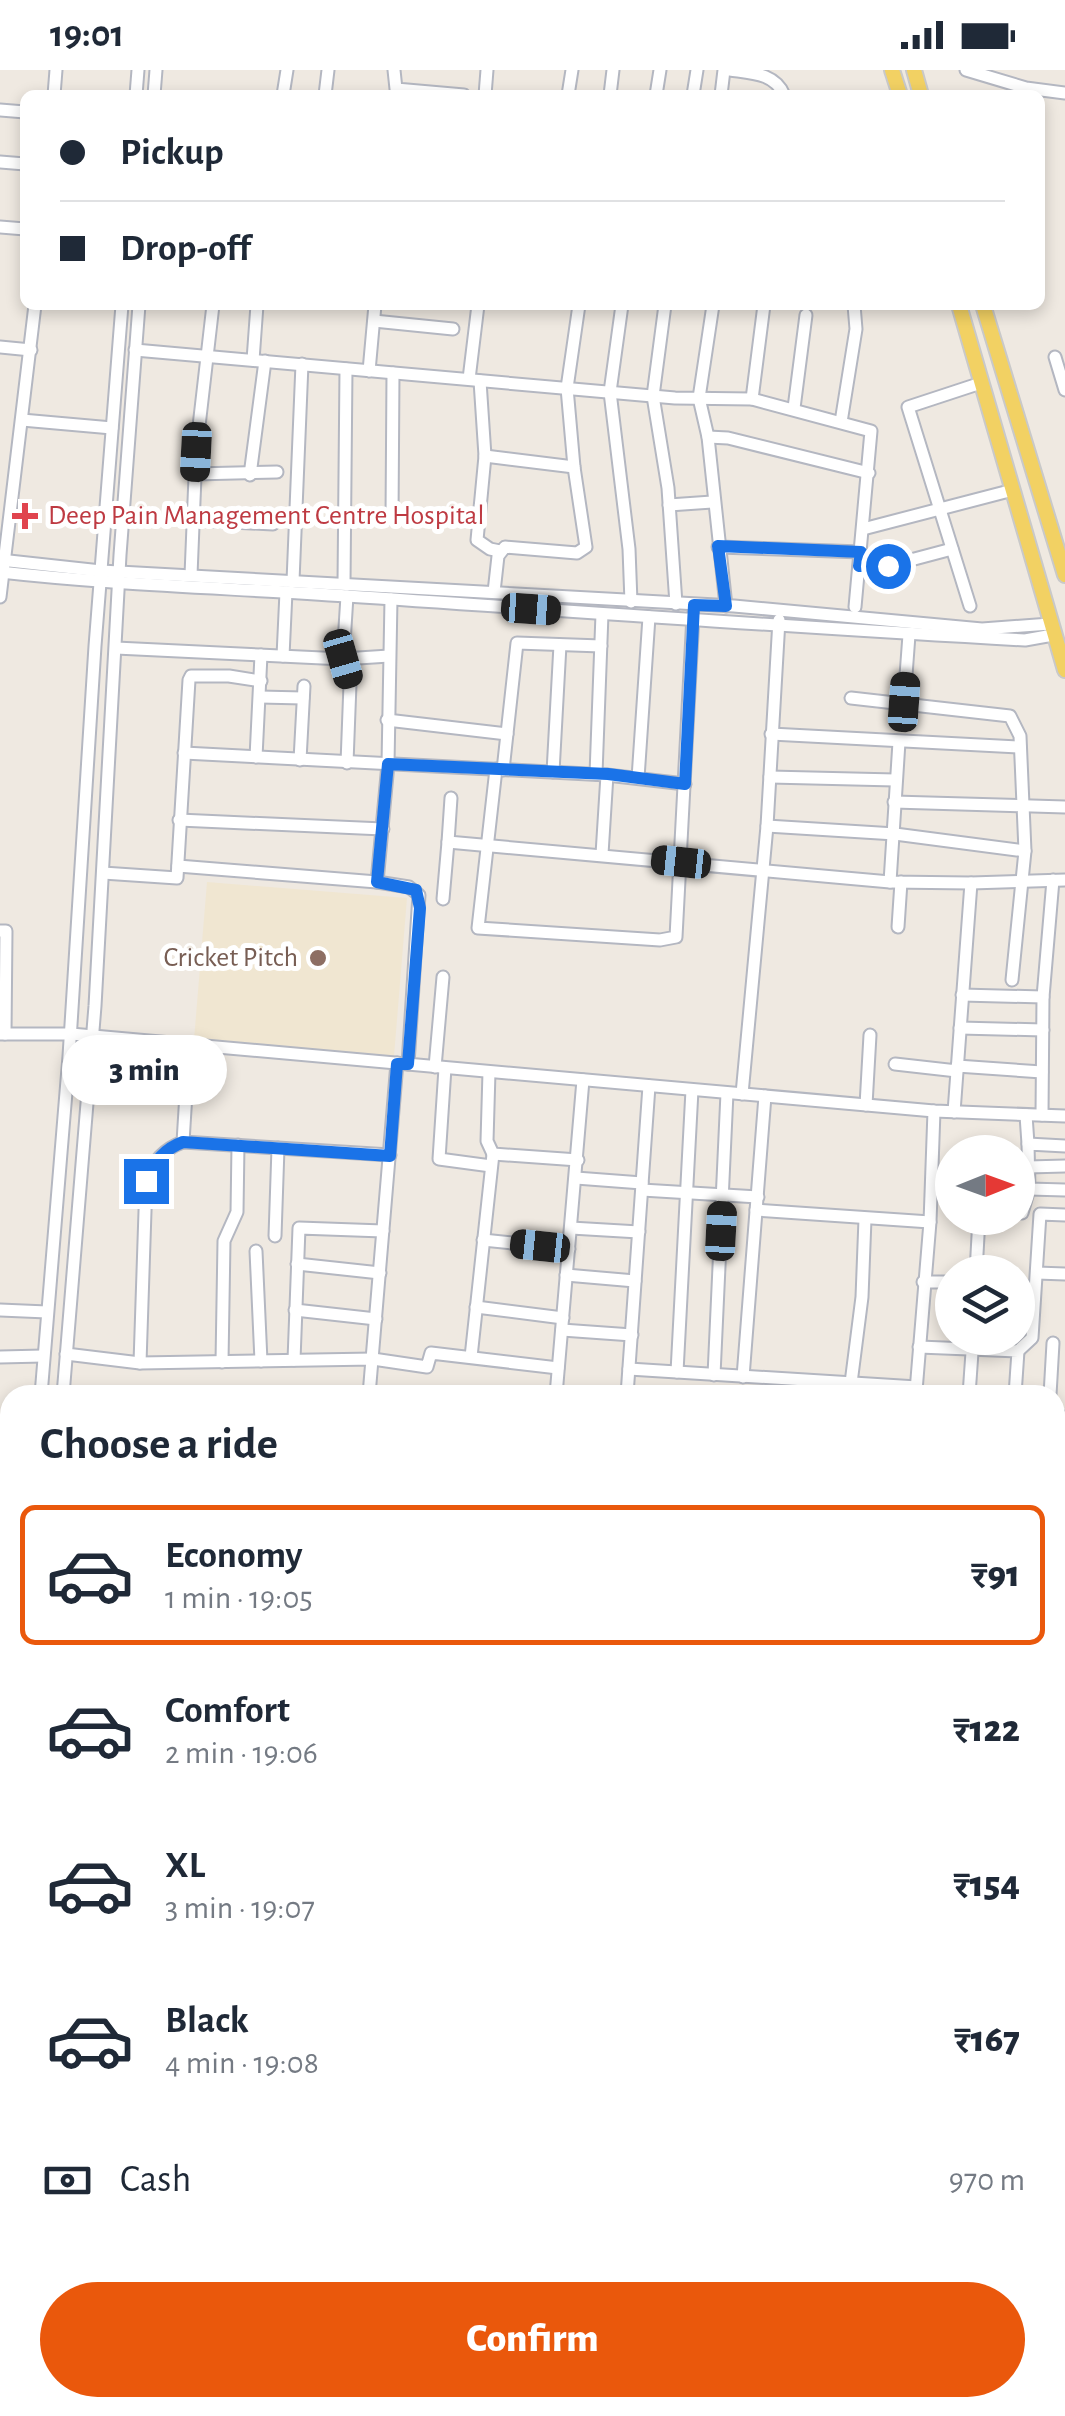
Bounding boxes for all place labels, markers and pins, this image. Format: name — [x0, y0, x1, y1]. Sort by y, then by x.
place label: Deep Pain Management Centre Hospital — [48, 502, 484, 530]
marker: Deep Pain Management Centre Hospital — [12, 503, 38, 529]
place label: Cricket Pitch — [163, 944, 298, 972]
marker: Cricket Pitch — [307, 947, 329, 969]

